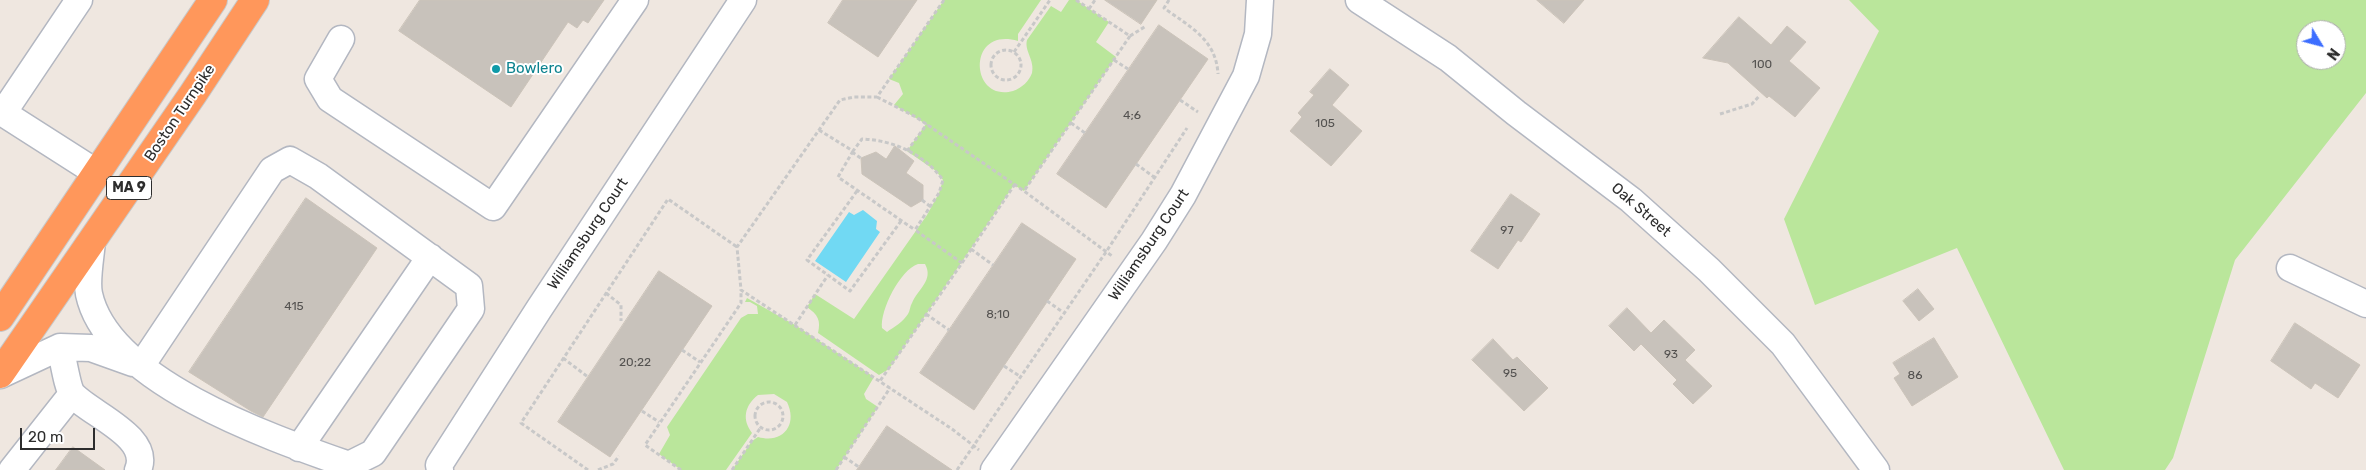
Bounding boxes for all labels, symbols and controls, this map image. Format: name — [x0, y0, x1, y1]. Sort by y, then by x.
north arrow — [2296, 20, 2346, 70]
text: N — [2323, 45, 2342, 63]
house number: 100 — [1752, 58, 1772, 72]
place label: Bowlero — [506, 60, 563, 78]
street label: Boston Turnpike — [141, 61, 219, 165]
marker: Bowlero — [490, 63, 502, 75]
house number: 4;6 — [1123, 109, 1141, 123]
house number: 105 — [1315, 117, 1335, 131]
street label: Williamsburg Court — [544, 175, 632, 293]
road number: MA 9 — [106, 177, 152, 200]
street label: Oak Street — [1607, 179, 1675, 241]
street label: Williamsburg Court — [1105, 186, 1193, 304]
house number: 97 — [1500, 224, 1514, 238]
house number: 415 — [284, 300, 304, 314]
house number: 8;10 — [986, 308, 1010, 322]
house number: 93 — [1664, 348, 1678, 362]
house number: 20;22 — [619, 356, 651, 370]
house number: 95 — [1503, 367, 1517, 381]
house number: 86 — [1908, 369, 1922, 383]
scale bar — [22, 418, 98, 450]
text: 20 m — [28, 428, 63, 446]

